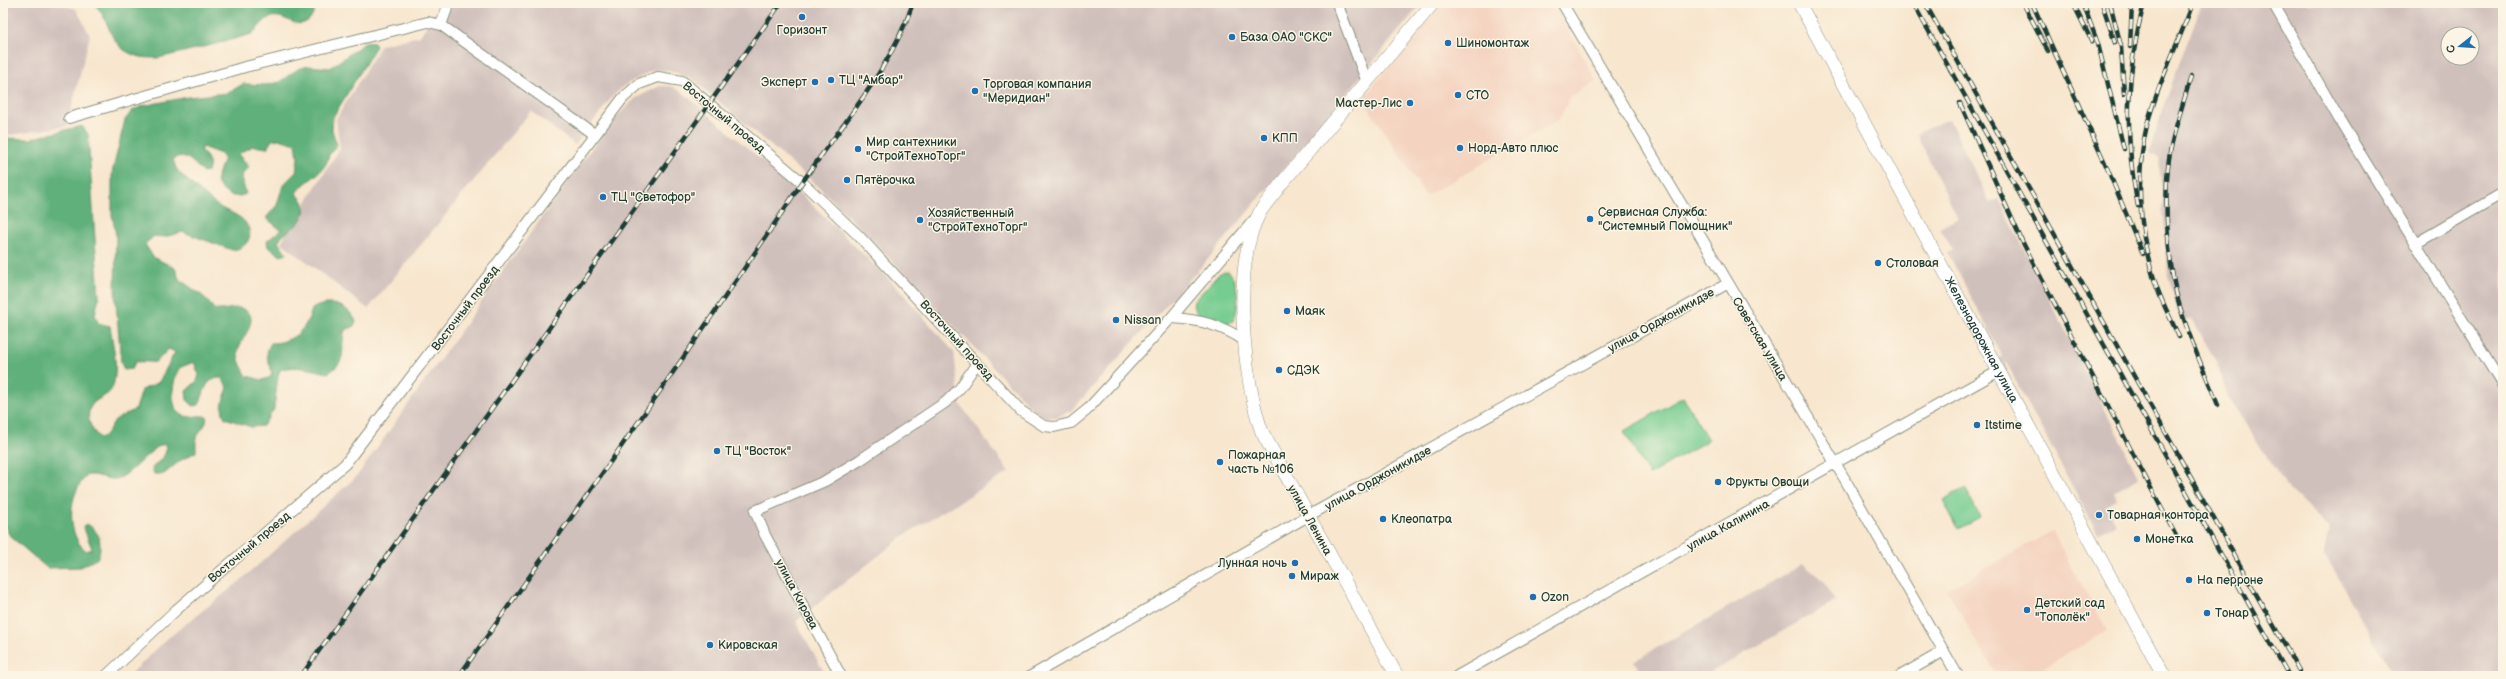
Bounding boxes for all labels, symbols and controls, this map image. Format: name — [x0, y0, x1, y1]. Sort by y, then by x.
marker: Горизонт — [797, 12, 807, 22]
place label: Горизонт — [777, 23, 828, 38]
north arrow — [2440, 26, 2480, 66]
place label: База ОАО "СКС" — [1240, 30, 1332, 45]
marker: База ОАО "СКС" — [1227, 32, 1237, 42]
place label: Шиномонтаж — [1456, 36, 1530, 51]
marker: Шиномонтаж — [1443, 38, 1453, 48]
text: С — [2443, 43, 2458, 54]
place label: ТЦ "Амбар" — [839, 73, 903, 88]
place label: Эксперт — [761, 75, 807, 90]
marker: ТЦ "Амбар" — [826, 75, 836, 85]
marker: Эксперт — [810, 77, 820, 87]
place label: Торговая компания "Меридиан" — [983, 77, 1092, 106]
street label: Восточный проезд — [679, 79, 768, 157]
marker: Торговая компания "Меридиан" — [970, 86, 980, 96]
place label: СТО — [1466, 88, 1489, 103]
marker: СТО — [1453, 90, 1463, 100]
place label: Мастер-Лис — [1335, 96, 1402, 111]
marker: Мастер-Лис — [1405, 98, 1415, 108]
place label: КПП — [1272, 131, 1298, 146]
marker: КПП — [1259, 133, 1269, 143]
place label: Мир сантехники "СтройТехноТорг" — [866, 135, 965, 164]
place label: Норд-Авто плюс — [1468, 141, 1558, 156]
marker: Норд-Авто плюс — [1455, 143, 1465, 153]
marker: Мир сантехники "СтройТехноТорг" — [853, 144, 863, 154]
place label: Пятёрочка — [855, 173, 915, 188]
marker: Пятёрочка — [842, 175, 852, 185]
place label: ТЦ "Светофор" — [611, 190, 695, 205]
marker: ТЦ "Светофор" — [598, 192, 608, 202]
place label: Сервисная Служба: "Системный Помощник" — [1598, 205, 1733, 234]
place label: Хозяйственный "СтройТехноТорг" — [928, 206, 1027, 235]
marker: Сервисная Служба: "Системный Помощник" — [1585, 214, 1595, 224]
marker: Хозяйственный "СтройТехноТорг" — [915, 215, 925, 225]
place label: Столовая — [1886, 256, 1939, 271]
marker: Столовая — [1873, 258, 1883, 268]
street label: Восточный проезд — [428, 262, 503, 354]
street label: Железнодорожная улица — [1941, 274, 2021, 405]
street label: улица Орджоникидзе — [1605, 285, 1717, 356]
street label: Советская улица — [1729, 295, 1790, 384]
street label: Восточный проезд — [917, 297, 997, 384]
place label: Маяк — [1295, 304, 1326, 319]
marker: Маяк — [1282, 306, 1292, 316]
place label: Nissan — [1124, 313, 1162, 328]
marker: Nissan — [1111, 315, 1121, 325]
place label: СДЭК — [1287, 363, 1320, 378]
marker: СДЭК — [1274, 365, 1284, 375]
place label: Itstime — [1985, 418, 2022, 433]
marker: Itstime — [1972, 420, 1982, 430]
street label: улица Орджоникидзе — [1322, 443, 1434, 514]
place label: ТЦ "Восток" — [725, 444, 791, 459]
marker: ТЦ "Восток" — [712, 446, 722, 456]
place label: Пожарная часть №106 — [1228, 448, 1294, 477]
marker: Пожарная часть №106 — [1215, 457, 1225, 467]
place label: Фрукты Овощи — [1726, 475, 1809, 490]
marker: Фрукты Овощи — [1713, 477, 1723, 487]
street label: улица Ленина — [1284, 482, 1335, 558]
street label: улица Калинина — [1684, 497, 1772, 554]
street label: Восточный проезд — [205, 508, 294, 586]
place label: Товарная контора — [2107, 508, 2209, 523]
marker: Товарная контора — [2094, 510, 2104, 520]
place label: Клеопатра — [1391, 512, 1452, 527]
marker: Клеопатра — [1378, 514, 1388, 524]
place label: Монетка — [2145, 532, 2194, 547]
marker: Монетка — [2132, 534, 2142, 544]
place label: Лунная ночь — [1217, 556, 1287, 571]
street label: улица Кирова — [772, 557, 821, 632]
marker: Лунная ночь — [1290, 558, 1300, 568]
place label: Мираж — [1300, 569, 1340, 584]
marker: Мираж — [1287, 571, 1297, 581]
place label: На перроне — [2197, 573, 2263, 588]
marker: На перроне — [2184, 575, 2194, 585]
place label: Ozon — [1541, 590, 1569, 605]
marker: Ozon — [1528, 592, 1538, 602]
place label: Детский сад "Тополёк" — [2035, 596, 2106, 625]
marker: Детский сад "Тополёк" — [2022, 605, 2032, 615]
place label: Тонар — [2215, 606, 2249, 621]
marker: Тонар — [2202, 608, 2212, 618]
place label: Кировская — [718, 638, 778, 653]
marker: Кировская — [705, 640, 715, 650]

